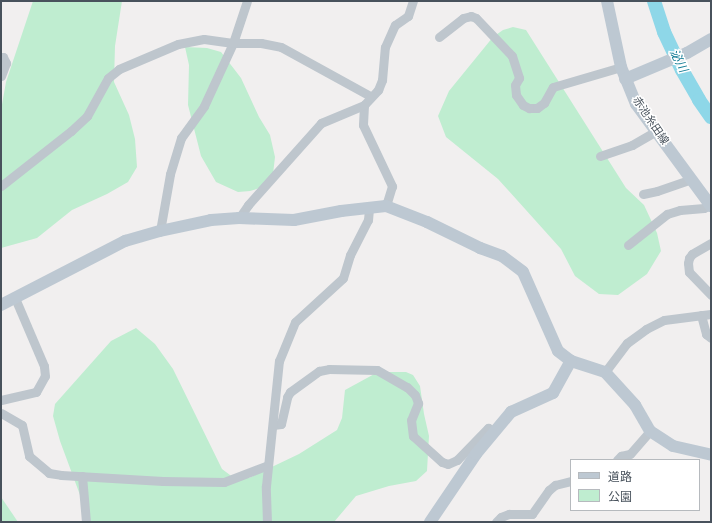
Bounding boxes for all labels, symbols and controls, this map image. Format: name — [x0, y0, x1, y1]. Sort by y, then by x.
water label: 泌川 — [666, 47, 690, 75]
street label: 赤池糸田線 — [629, 95, 671, 147]
legend — [570, 459, 700, 511]
text: 道路 — [608, 470, 632, 484]
text: 公園 — [608, 490, 632, 504]

